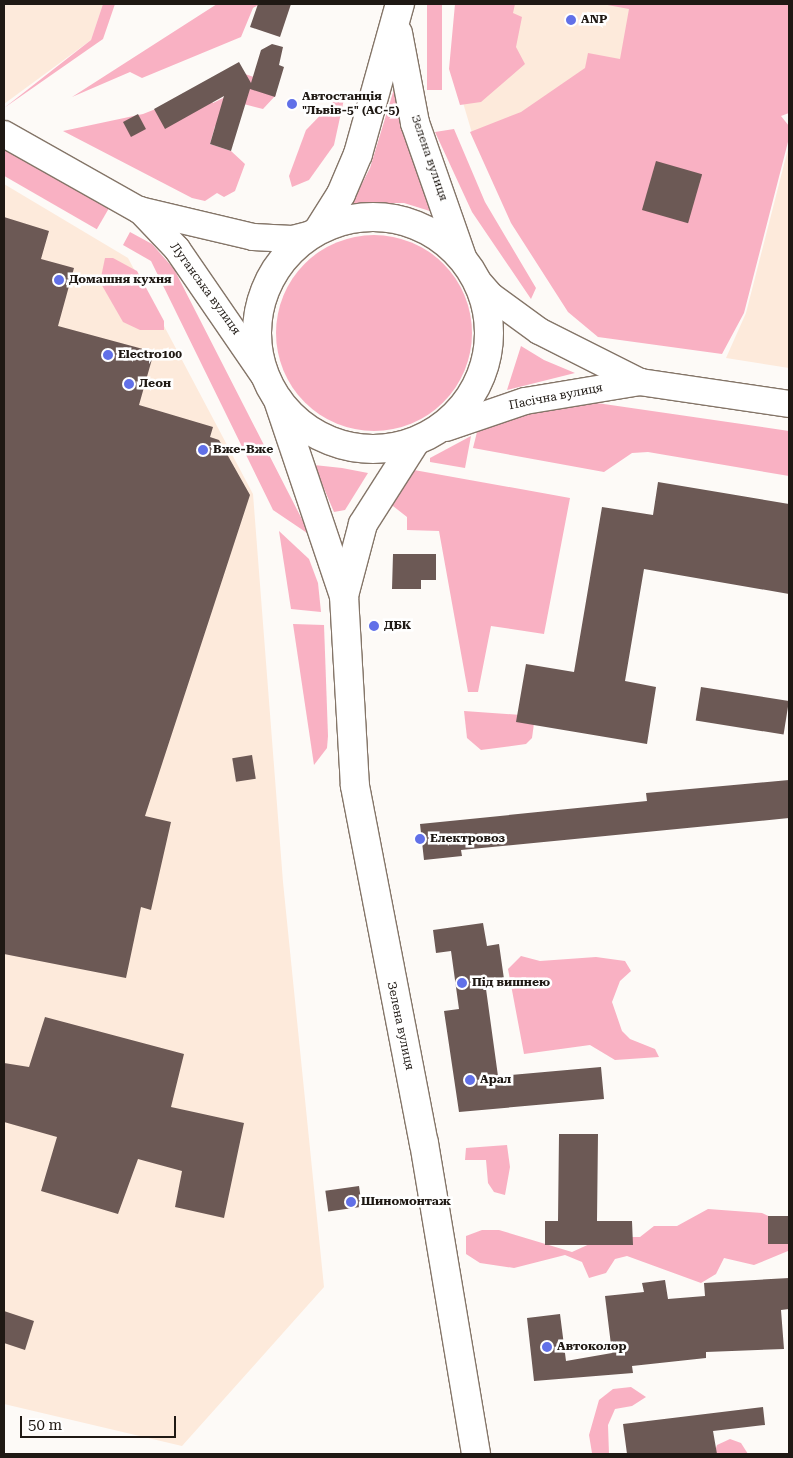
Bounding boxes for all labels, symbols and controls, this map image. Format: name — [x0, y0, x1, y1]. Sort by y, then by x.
place label: ANP — [581, 13, 607, 27]
marker: ANP — [565, 14, 577, 26]
place label: Автостанція "Львів-5" (АС-5) — [302, 90, 400, 118]
marker: Автостанція "Львів-5" (АС-5) — [286, 98, 298, 110]
street label: Зелена вулиця — [408, 113, 450, 203]
street label: Луганська вулиця — [167, 240, 243, 338]
place label: Домашня кухня — [69, 273, 172, 287]
marker: Домашня кухня — [53, 274, 65, 286]
place label: Electro100 — [118, 348, 182, 362]
marker: Electro100 — [102, 349, 114, 361]
place label: Леон — [139, 377, 171, 391]
marker: Леон — [123, 378, 135, 390]
street label: Пасічна вулиця — [508, 381, 604, 413]
place label: Вже-Вже — [213, 443, 273, 457]
marker: Вже-Вже — [197, 444, 209, 456]
place label: ДБК — [384, 619, 411, 633]
marker: ДБК — [368, 620, 380, 632]
place label: Електровоз — [430, 832, 505, 846]
marker: Електровоз — [414, 833, 426, 845]
place label: Під вишнею — [472, 976, 550, 990]
marker: Під вишнею — [456, 977, 468, 989]
street label: Зелена вулиця — [384, 980, 416, 1072]
place label: Арал — [480, 1073, 511, 1087]
marker: Арал — [464, 1074, 476, 1086]
place label: Шиномонтаж — [361, 1195, 451, 1209]
marker: Шиномонтаж — [345, 1196, 357, 1208]
place label: Автоколор — [557, 1340, 627, 1354]
marker: Автоколор — [541, 1341, 553, 1353]
scale bar — [22, 1406, 179, 1438]
text: 50 m — [28, 1416, 62, 1434]

